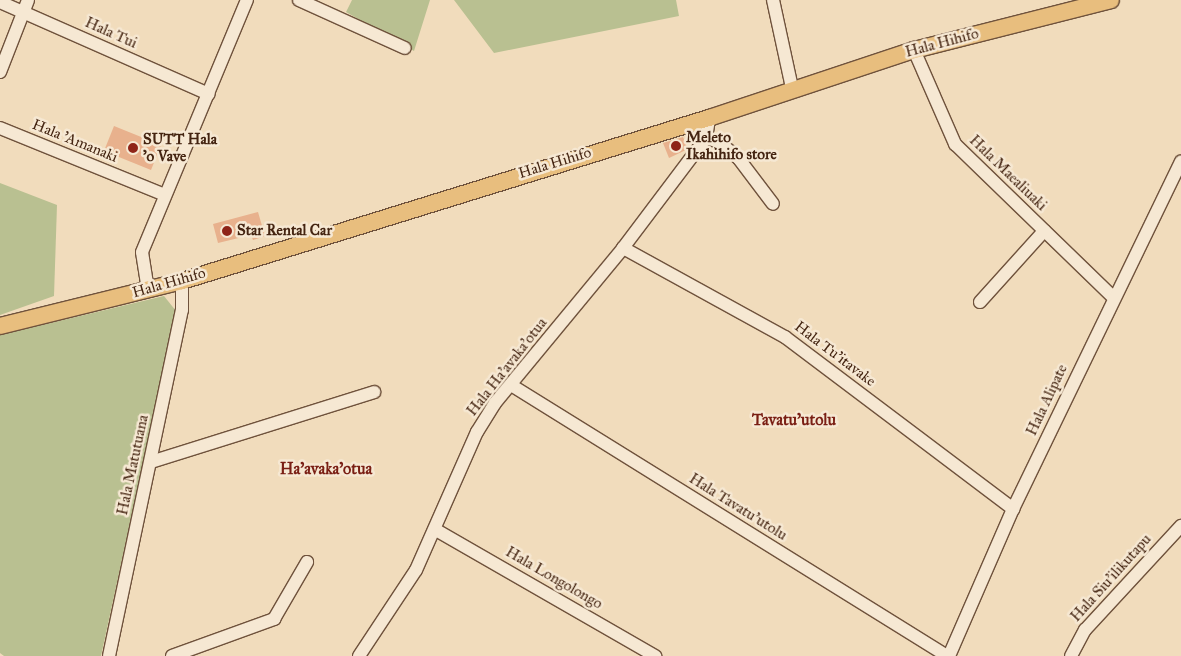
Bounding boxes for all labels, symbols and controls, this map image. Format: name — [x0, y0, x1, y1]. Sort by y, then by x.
street label: Hala Tui — [82, 14, 140, 52]
street label: Hala Hihifo — [903, 25, 981, 61]
street label: Hala 'Amanaki — [30, 116, 120, 166]
place label: Meleto Ikahihifo store — [686, 128, 777, 163]
place label: SUTT Hala 'o Vave — [143, 130, 217, 165]
street label: Hala Maealiuaki — [965, 132, 1051, 214]
marker: Meleto Ikahihifo store — [670, 140, 682, 152]
marker: SUTT Hala 'o Vave — [127, 142, 139, 154]
street label: Hala Hihifo — [516, 143, 594, 183]
place label: Star Rental Car — [237, 222, 332, 240]
marker: Star Rental Car — [221, 225, 233, 237]
street label: Hala Hihifo — [130, 264, 208, 302]
street label: Hala Ha'avaka'otua — [463, 314, 551, 420]
street label: Hala Tu'itavake — [791, 318, 879, 390]
street label: Hala Alipate — [1023, 361, 1071, 439]
district label: Tavatu'utolu — [752, 410, 836, 430]
street label: Hala Matutuana — [114, 413, 152, 517]
district label: Ha'avaka'otua — [280, 459, 372, 479]
street label: Hala Tavatu'utolu — [686, 470, 790, 544]
street label: Hala Siu'ilikutapu — [1067, 530, 1155, 626]
street label: Hala Longolongo — [502, 543, 606, 613]

